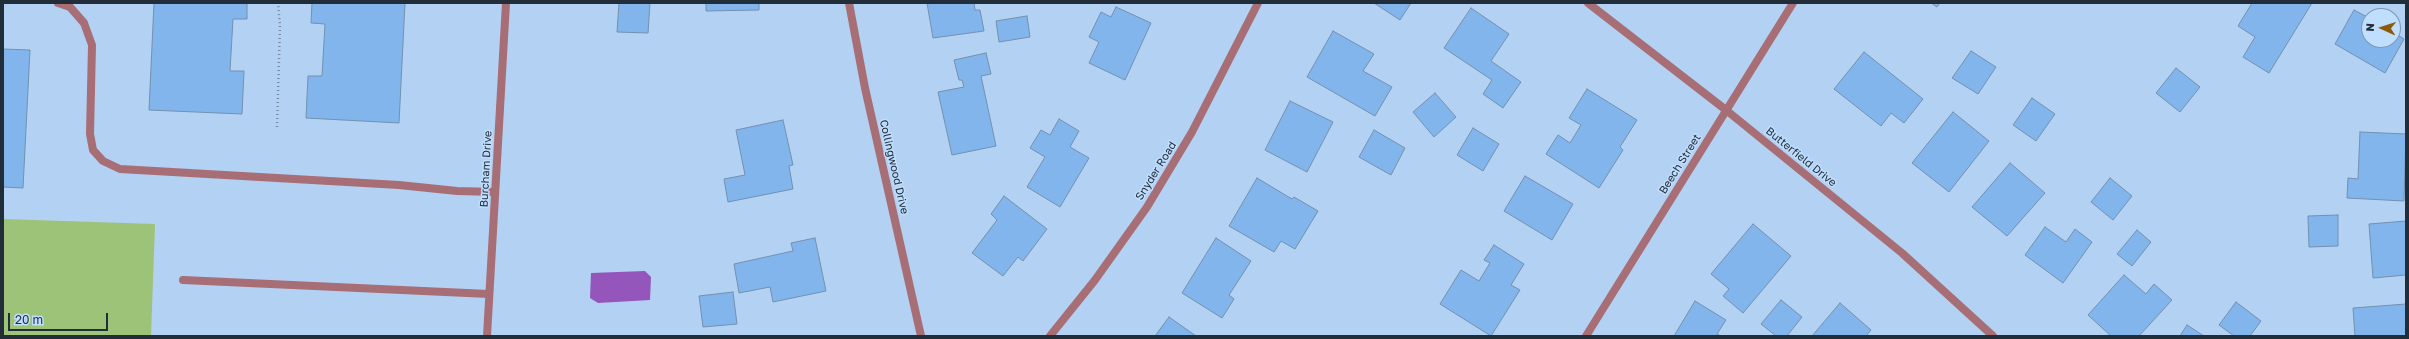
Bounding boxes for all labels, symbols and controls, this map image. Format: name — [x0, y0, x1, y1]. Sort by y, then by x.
north arrow — [2361, 8, 2401, 48]
text: N — [2363, 23, 2376, 32]
street label: Collingwood Drive — [877, 119, 911, 215]
street label: Butterfield Drive — [1763, 124, 1839, 190]
street label: Burcham Drive — [477, 130, 495, 208]
street label: Beech Street — [1656, 132, 1704, 196]
street label: Snyder Road — [1133, 139, 1179, 203]
scale bar — [10, 305, 110, 331]
text: 20 m — [15, 312, 43, 327]

